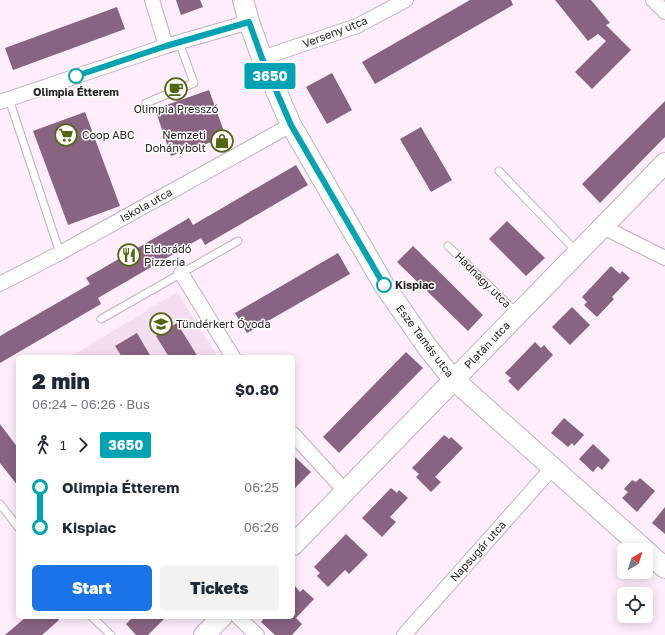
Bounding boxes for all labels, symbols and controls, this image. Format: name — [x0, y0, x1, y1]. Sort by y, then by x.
street label: Verseny utca — [301, 13, 369, 50]
line badge: 3650 — [242, 63, 298, 89]
text: 3650 — [252, 67, 288, 84]
marker: Olimpia Étterem — [68, 68, 84, 84]
cafe icon: Olimpia Presszó — [163, 76, 189, 102]
place label: Olimpia Étterem — [33, 85, 119, 98]
place label: Olimpia Presszó — [134, 102, 219, 115]
supermarket icon: Coop ABC — [53, 122, 79, 148]
place label: Coop ABC — [82, 128, 134, 141]
place label: Nemzeti Dohánybolt — [145, 128, 206, 154]
shop icon: Nemzeti Dohánybolt — [209, 128, 235, 154]
street label: Iskola utca — [117, 185, 174, 224]
restaurant icon: Eldorádó Pizzeria — [116, 242, 142, 268]
place label: Eldorádó Pizzeria — [144, 242, 192, 268]
street label: Hadnagy utca — [453, 249, 514, 310]
marker: Kispiac — [376, 277, 392, 293]
place label: Kispiac — [395, 278, 435, 291]
street label: Esze Tamás utca — [394, 302, 457, 379]
school or university icon: Tündérkert Óvoda — [148, 311, 174, 337]
place label: Tündérkert Óvoda — [176, 317, 271, 330]
street label: Platán utca — [461, 318, 512, 371]
text: 2 min — [32, 367, 90, 394]
text: $0.80 — [235, 380, 279, 398]
text: 06:24 – 06:26 · Bus — [32, 396, 150, 412]
icon: walk — [32, 434, 54, 456]
icon: forward — [72, 434, 94, 456]
text: 3650 — [108, 436, 143, 453]
text: 1 — [60, 437, 66, 453]
text: Olimpia Étterem — [62, 478, 179, 496]
text: 06:25 — [244, 479, 279, 495]
text: Kispiac — [62, 518, 116, 536]
street label: Napsugár utca — [447, 518, 508, 584]
text: 06:26 — [244, 519, 279, 535]
north arrow — [617, 543, 653, 579]
map controls — [617, 543, 653, 623]
button: Start — [32, 565, 152, 611]
button: Tickets — [160, 565, 279, 611]
button: locate — [617, 587, 653, 623]

